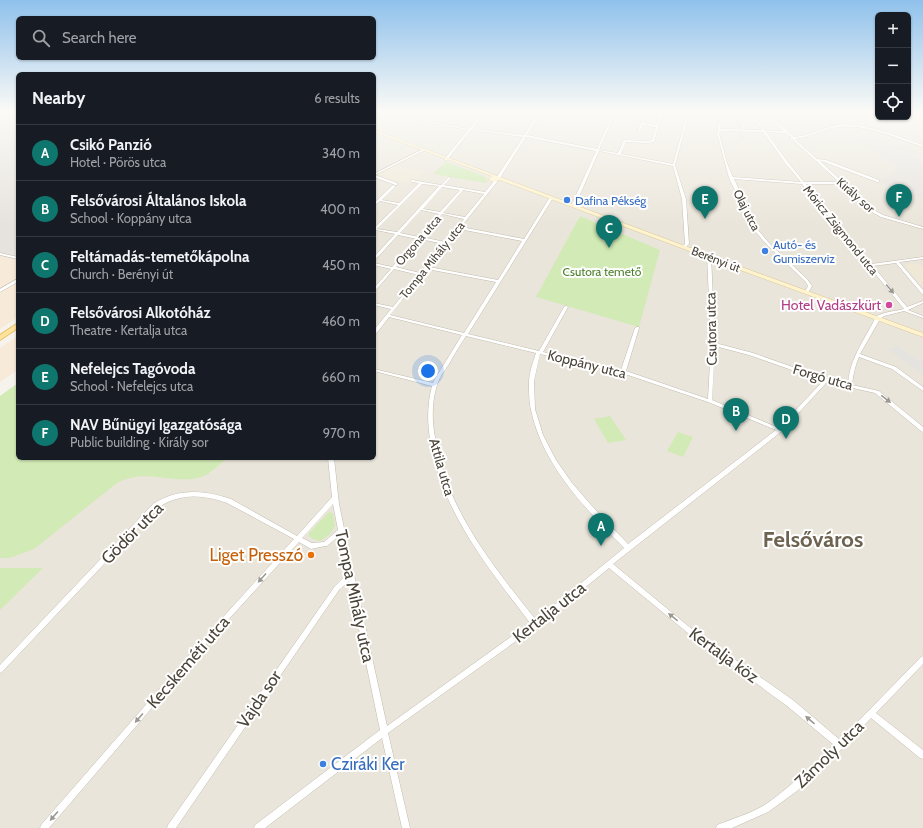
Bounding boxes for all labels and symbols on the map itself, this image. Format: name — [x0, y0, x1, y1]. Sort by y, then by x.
street label: Király sor — [834, 174, 878, 216]
street label: Móricz Zsigmond utca — [800, 182, 882, 278]
pin: F — [886, 184, 912, 217]
pin: E — [692, 186, 718, 219]
street label: Olaj utca — [730, 187, 764, 233]
place label: Dafina Pékség — [575, 193, 647, 208]
marker: Dafina Pékség — [562, 195, 572, 205]
street label: Orgona utca — [392, 211, 444, 268]
pin: C — [596, 215, 622, 248]
street label: Tompa Mihály utca — [396, 218, 468, 302]
place label: Autó- és Gumiszerviz — [773, 237, 835, 266]
street label: Berényi út — [689, 243, 743, 275]
marker: Autó- és Gumiszerviz — [760, 246, 770, 256]
park label: Csutora temető — [563, 264, 642, 279]
one-way arrow — [885, 284, 894, 294]
street label: Csutora utca — [701, 292, 721, 366]
place label: Hotel Vadászkürt — [781, 296, 881, 314]
marker: Hotel Vadászkürt — [884, 300, 894, 310]
street label: Koppány utca — [546, 346, 628, 383]
street label: Forgó utca — [791, 360, 855, 394]
your location — [418, 361, 438, 381]
one-way arrow — [880, 395, 891, 404]
pin: B — [723, 398, 749, 431]
pin: D — [773, 406, 799, 439]
street label: Attila utca — [425, 436, 459, 498]
street label: Gödör utca — [97, 497, 168, 568]
pin: A — [588, 513, 614, 546]
district label: Felsőváros — [763, 526, 863, 553]
street label: Tompa Mihály utca — [331, 528, 379, 665]
place label: Liget Presszó — [209, 545, 303, 565]
marker: Liget Presszó — [306, 550, 316, 560]
one-way arrow — [257, 573, 267, 583]
street label: Kertalja utca — [509, 577, 591, 647]
street label: Kecskeméti utca — [143, 611, 234, 712]
one-way arrow — [667, 612, 678, 621]
street label: Kertalja köz — [685, 623, 763, 688]
street label: Vajda sor — [233, 666, 287, 732]
one-way arrow — [134, 712, 143, 723]
one-way arrow — [805, 715, 815, 724]
street label: Zámoly utca — [790, 716, 868, 792]
place label: Cziráki Ker — [331, 754, 405, 774]
marker: Cziráki Ker — [318, 759, 328, 769]
one-way arrow — [49, 811, 58, 821]

